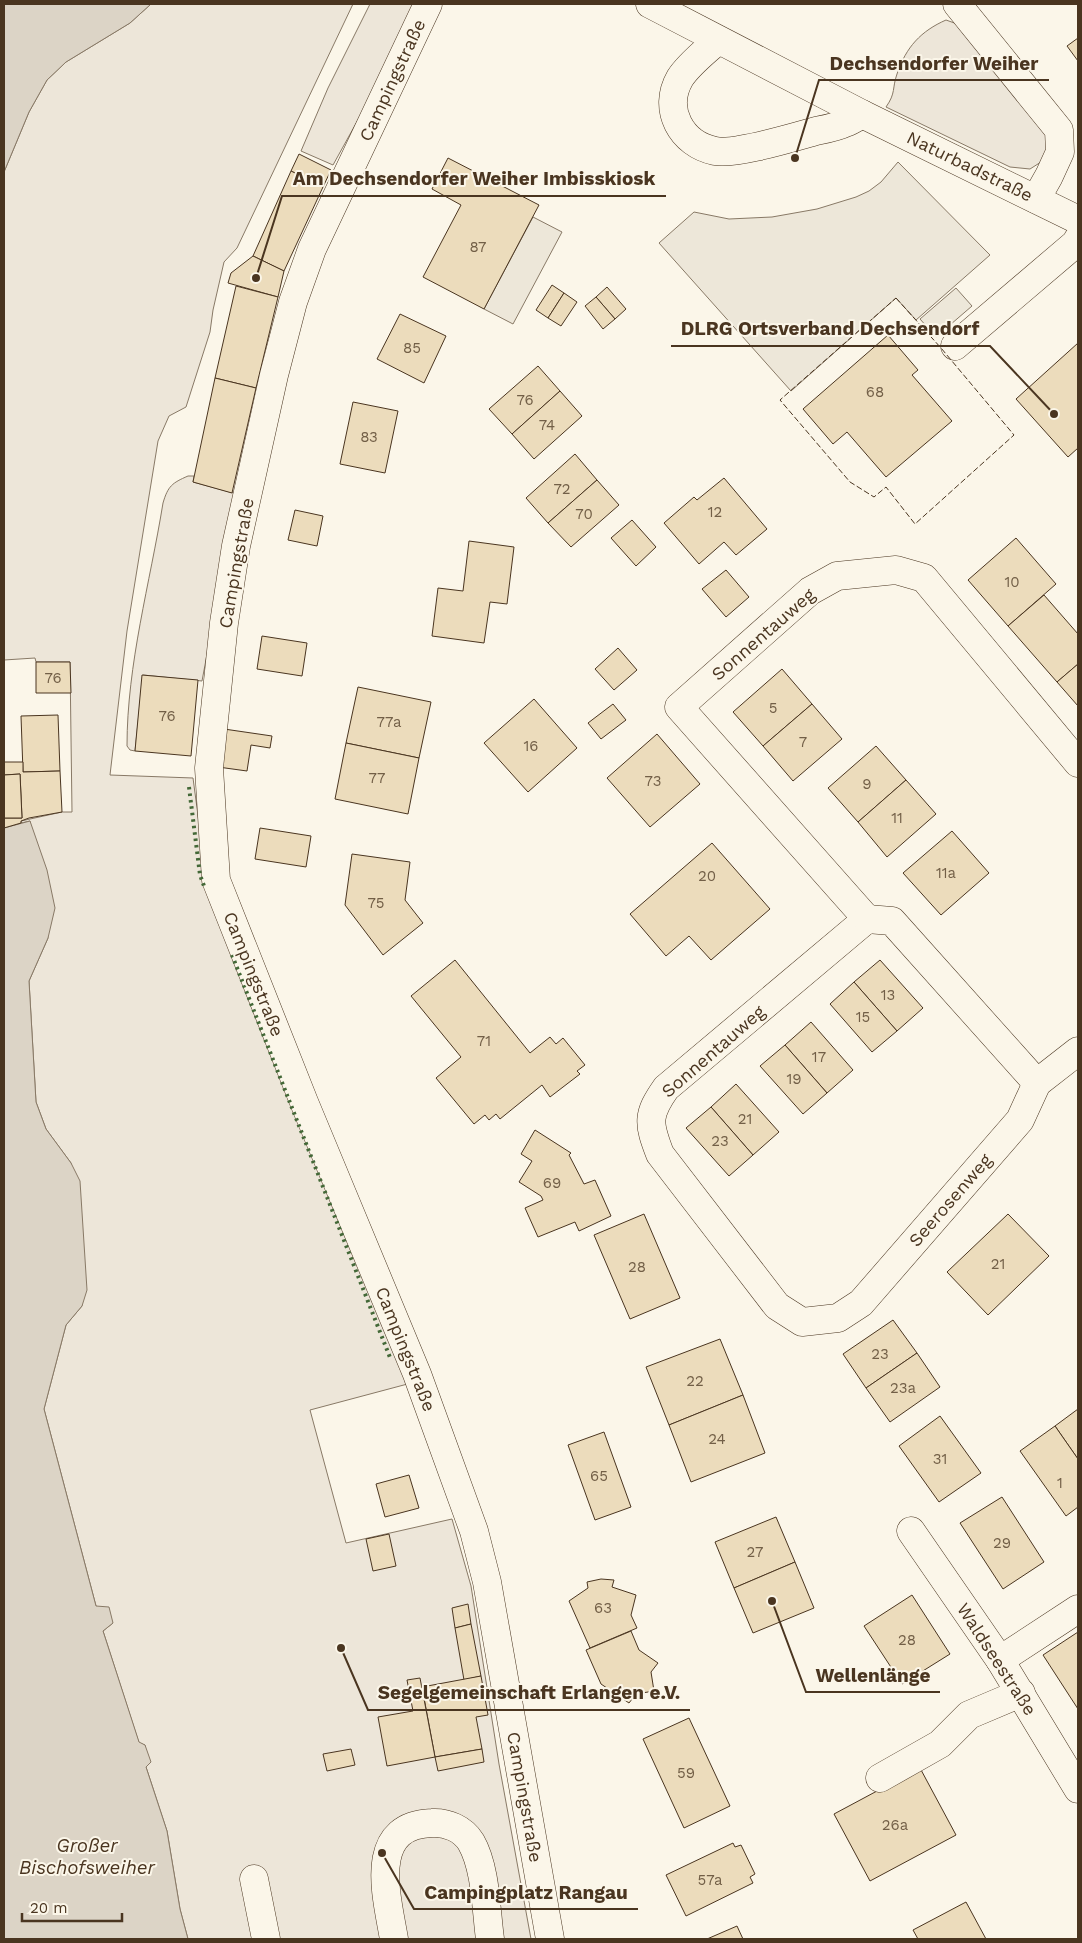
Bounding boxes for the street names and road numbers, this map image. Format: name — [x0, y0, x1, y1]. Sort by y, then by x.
street label: Campingstraße — [355, 16, 429, 144]
street label: Naturbadstraße — [904, 126, 1036, 206]
street label: Campingstraße — [214, 496, 258, 630]
street label: Sonnentauweg — [707, 583, 819, 684]
street label: Campingstraße — [219, 909, 289, 1039]
street label: Sonnentauweg — [657, 1000, 769, 1101]
street label: Seerosenweg — [904, 1149, 996, 1251]
street label: Campingstraße — [371, 1284, 441, 1414]
street label: Waldseestraße — [953, 1599, 1041, 1719]
street label: Campingstraße — [503, 1730, 547, 1864]

